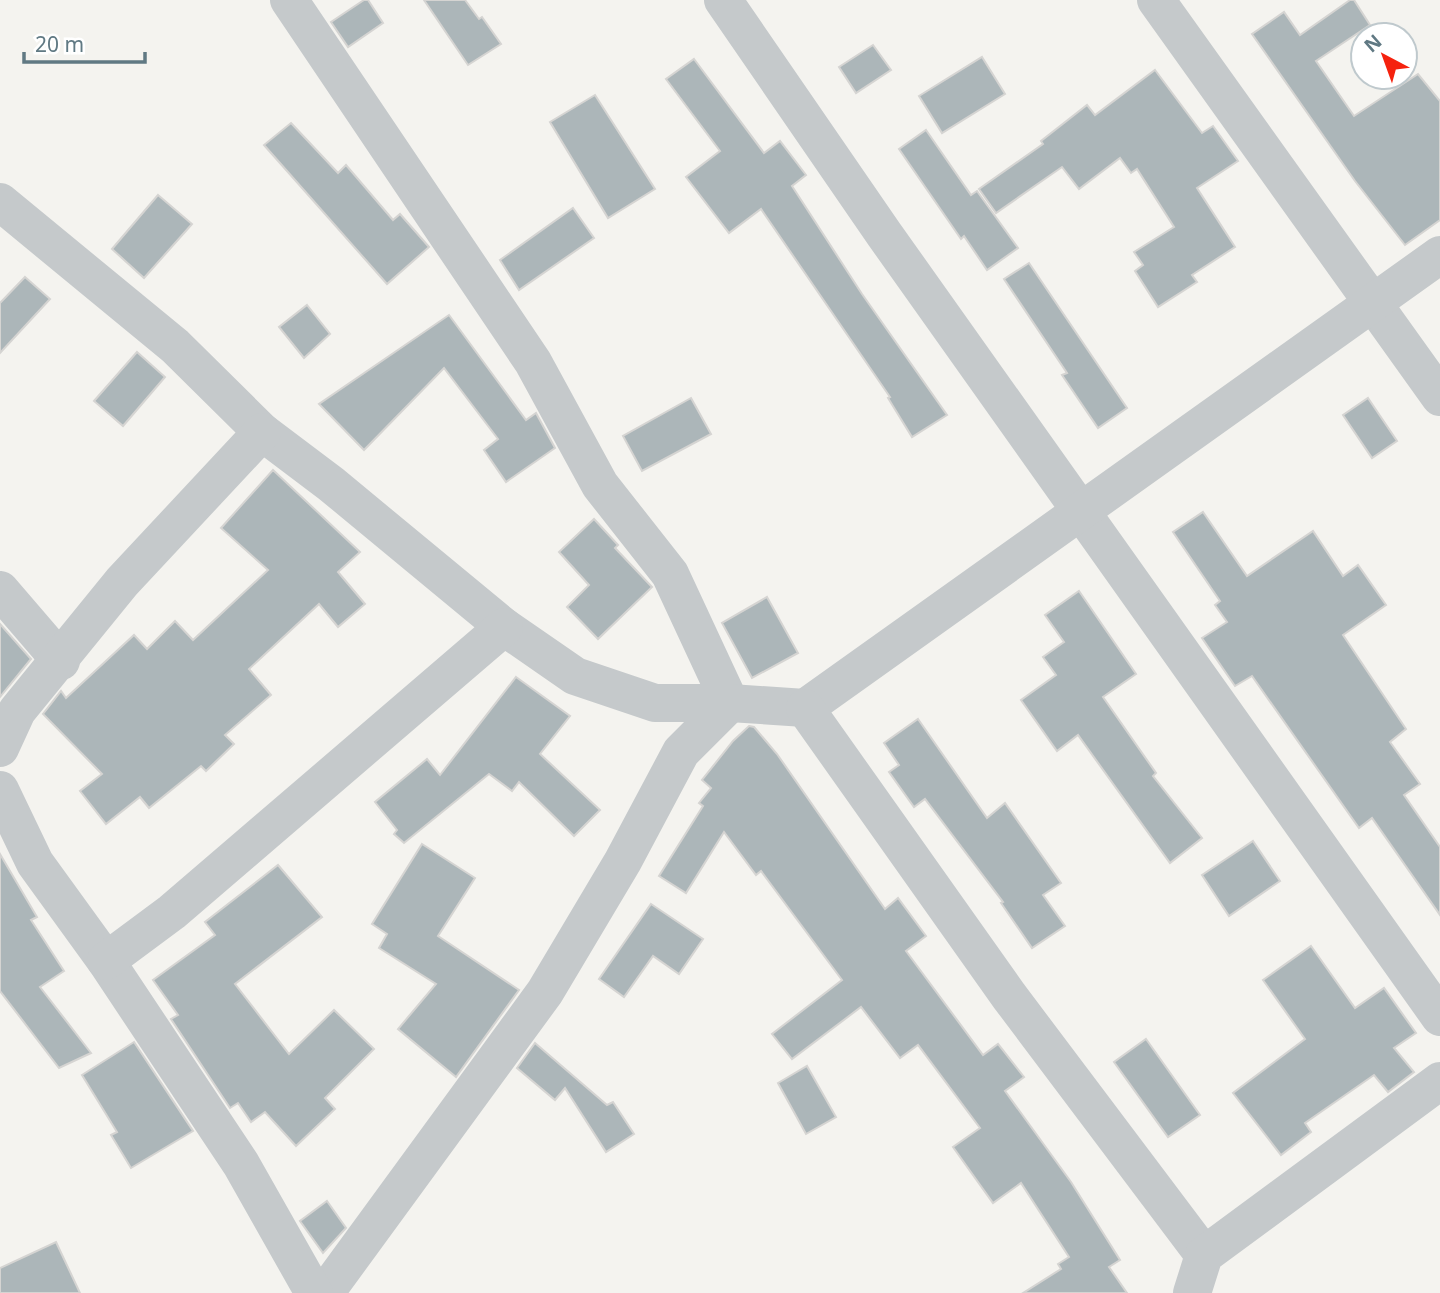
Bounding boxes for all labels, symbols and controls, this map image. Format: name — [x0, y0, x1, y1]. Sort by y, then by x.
scale bar — [24, 21, 145, 65]
north arrow — [1349, 21, 1419, 91]
text: N — [1358, 28, 1387, 58]
text: 20 m — [35, 30, 84, 58]

